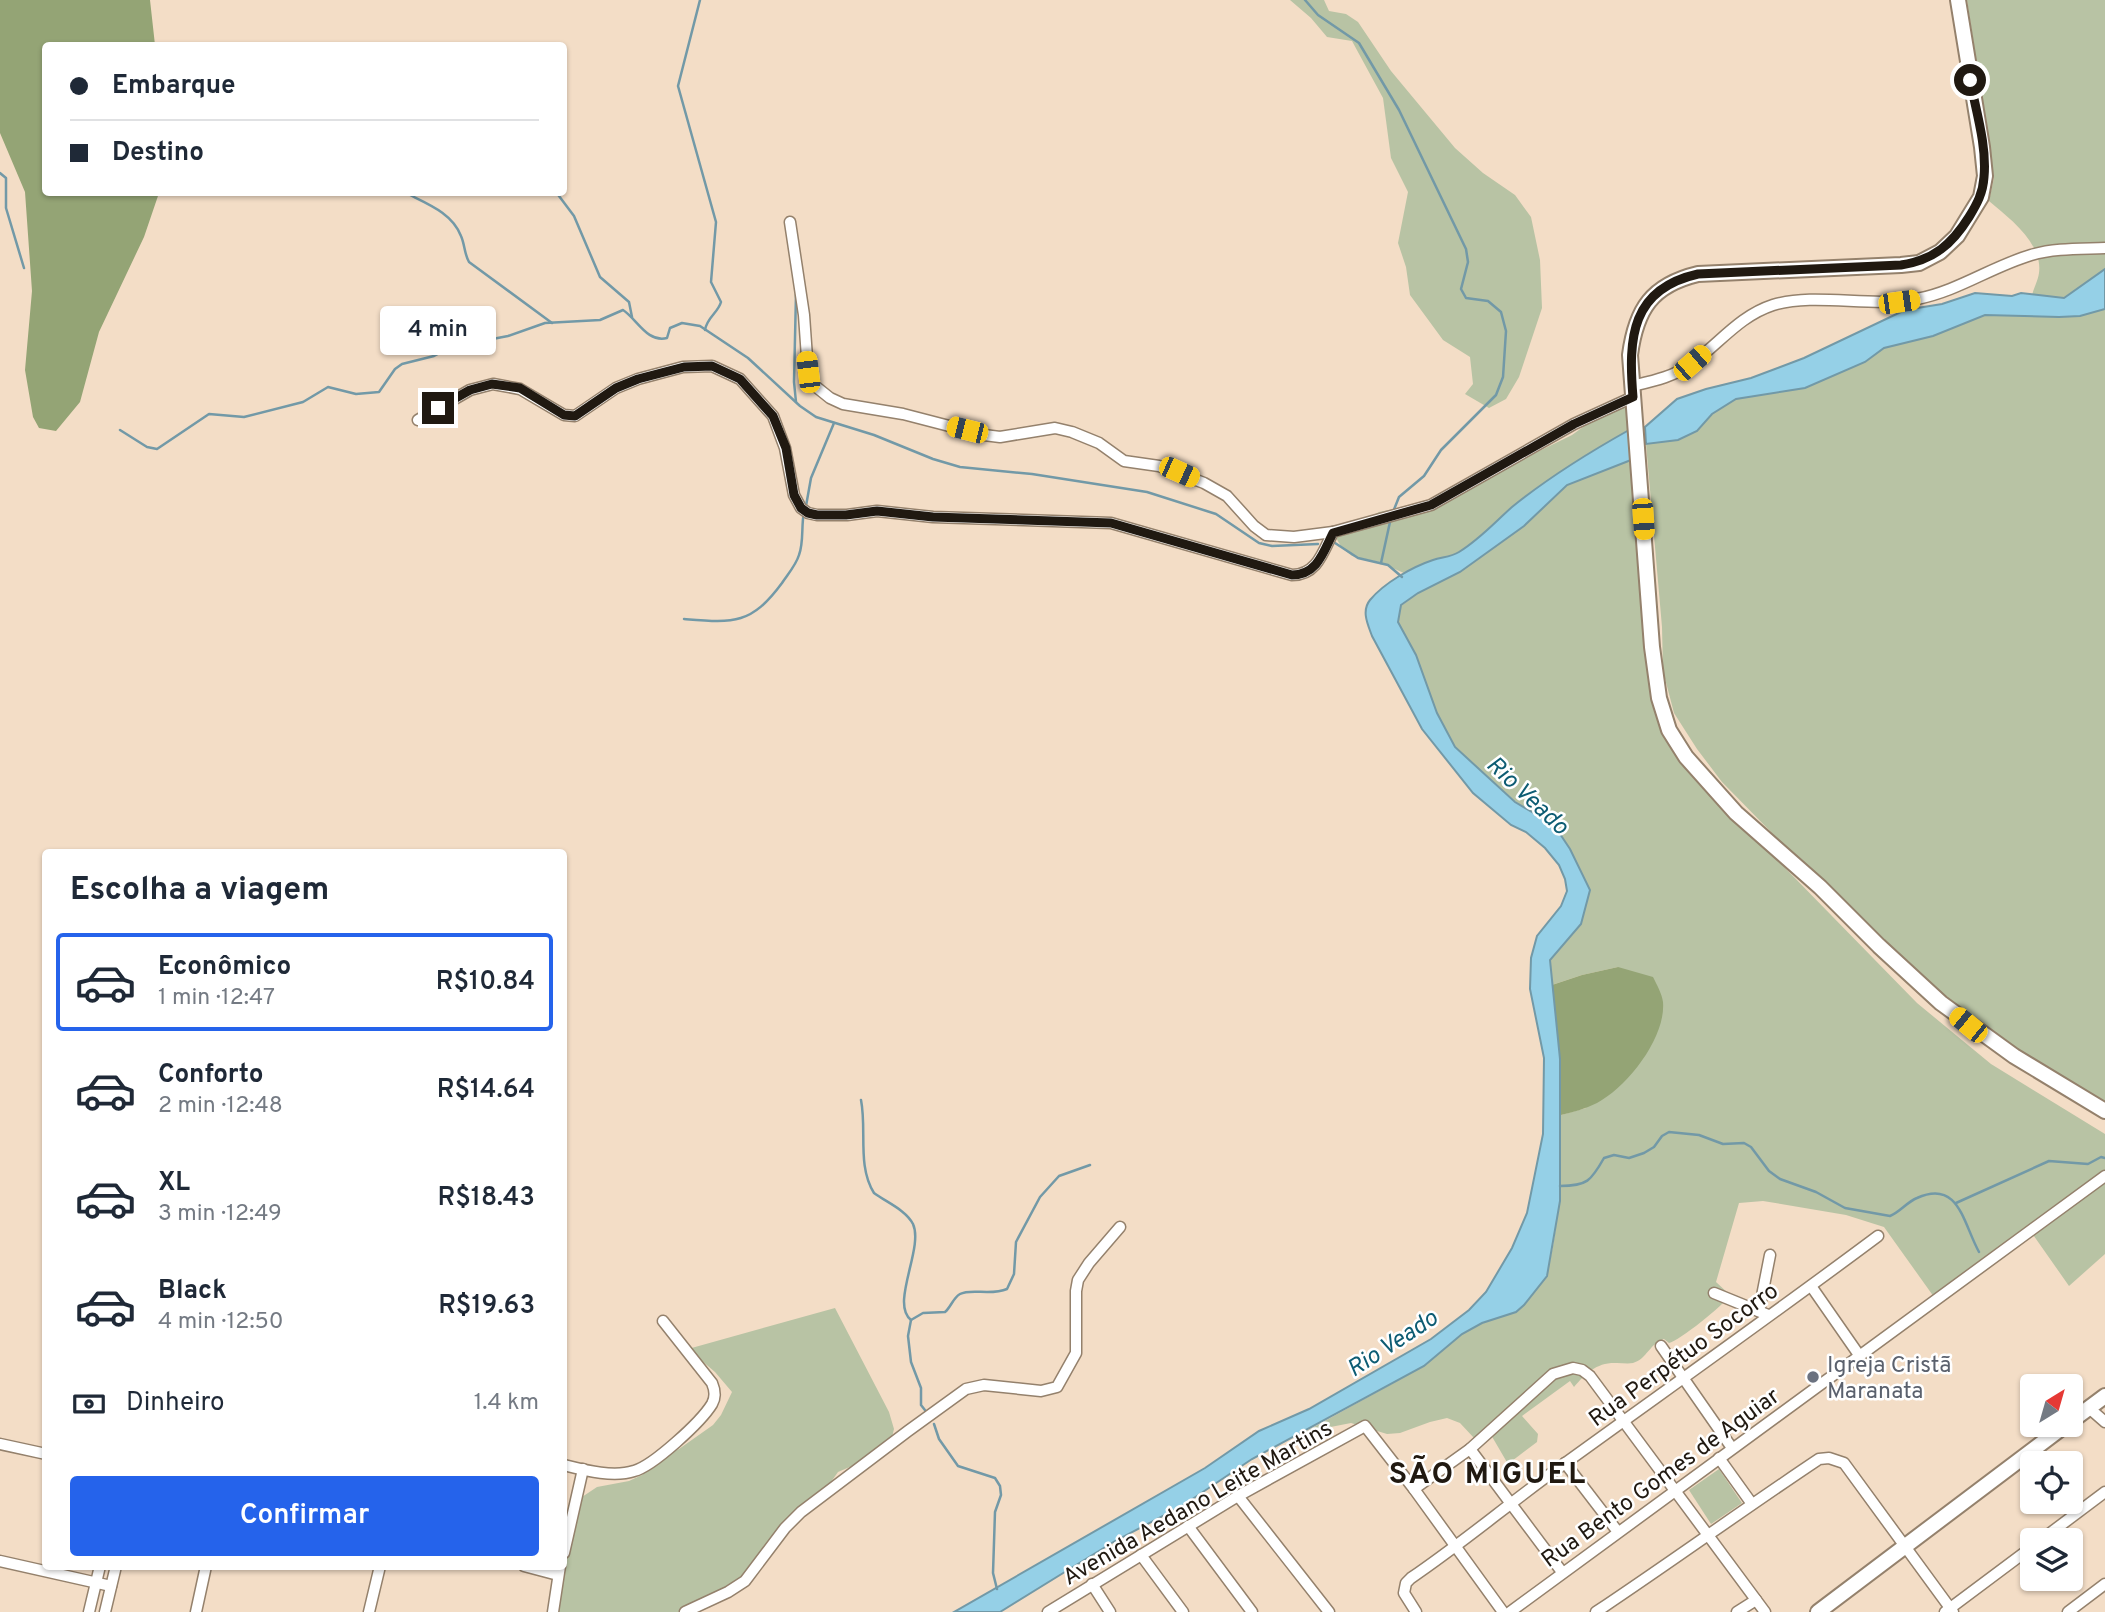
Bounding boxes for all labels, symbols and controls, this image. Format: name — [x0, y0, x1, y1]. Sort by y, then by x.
route start — [1954, 64, 1986, 96]
text: Embarque — [112, 70, 235, 103]
text: Destino — [112, 137, 204, 170]
car — [1877, 289, 1922, 315]
callout: 4 min — [380, 306, 496, 356]
text: 4 min — [408, 316, 468, 345]
car — [1670, 341, 1715, 385]
car — [796, 350, 821, 394]
route end — [422, 392, 454, 424]
car — [945, 415, 990, 445]
car — [1156, 454, 1203, 490]
car — [1632, 497, 1655, 541]
water label: Rio Veado — [1479, 751, 1574, 842]
text: Escolha a viagem — [70, 871, 329, 911]
icon: car — [74, 951, 137, 1014]
text: Econômico — [158, 951, 291, 984]
text: R$10.84 — [436, 966, 535, 999]
text: 1 min · 12:47 — [158, 984, 275, 1013]
car — [1946, 1004, 1991, 1046]
icon: car — [74, 1059, 137, 1122]
text: Conforto — [158, 1059, 264, 1092]
text: R$14.64 — [437, 1074, 535, 1107]
text: 2 min · 12:48 — [158, 1092, 283, 1121]
icon: car — [74, 1167, 137, 1230]
text: XL — [158, 1167, 190, 1200]
text: R$18.43 — [437, 1182, 535, 1215]
text: 3 min · 12:49 — [158, 1200, 282, 1229]
icon: car — [74, 1275, 137, 1338]
text: Black — [158, 1275, 227, 1308]
street label: Rua Perpétuo Socorro — [1584, 1277, 1785, 1435]
text: R$19.63 — [438, 1290, 535, 1323]
water label: Rio Veado — [1342, 1304, 1444, 1385]
text: 4 min · 12:50 — [158, 1308, 284, 1337]
place label: Igreja Cristã Maranata — [1827, 1352, 1951, 1407]
marker: Igreja Cristã Maranata — [1805, 1369, 1821, 1385]
north arrow — [2020, 1374, 2082, 1437]
map controls — [2020, 1374, 2083, 1591]
street label: Rua Bento Gomes de Aguiar — [1537, 1383, 1786, 1575]
icon: cash — [70, 1385, 108, 1423]
text: Dinheiro — [126, 1387, 225, 1420]
text: 1.4 km — [474, 1389, 539, 1418]
street label: Avenida Aedano Leite Martins — [1058, 1415, 1338, 1593]
button: locate — [2020, 1451, 2083, 1514]
district label: SÃO MIGUEL — [1389, 1455, 1587, 1494]
button: Confirmar — [70, 1476, 539, 1556]
button: layers — [2020, 1528, 2083, 1591]

